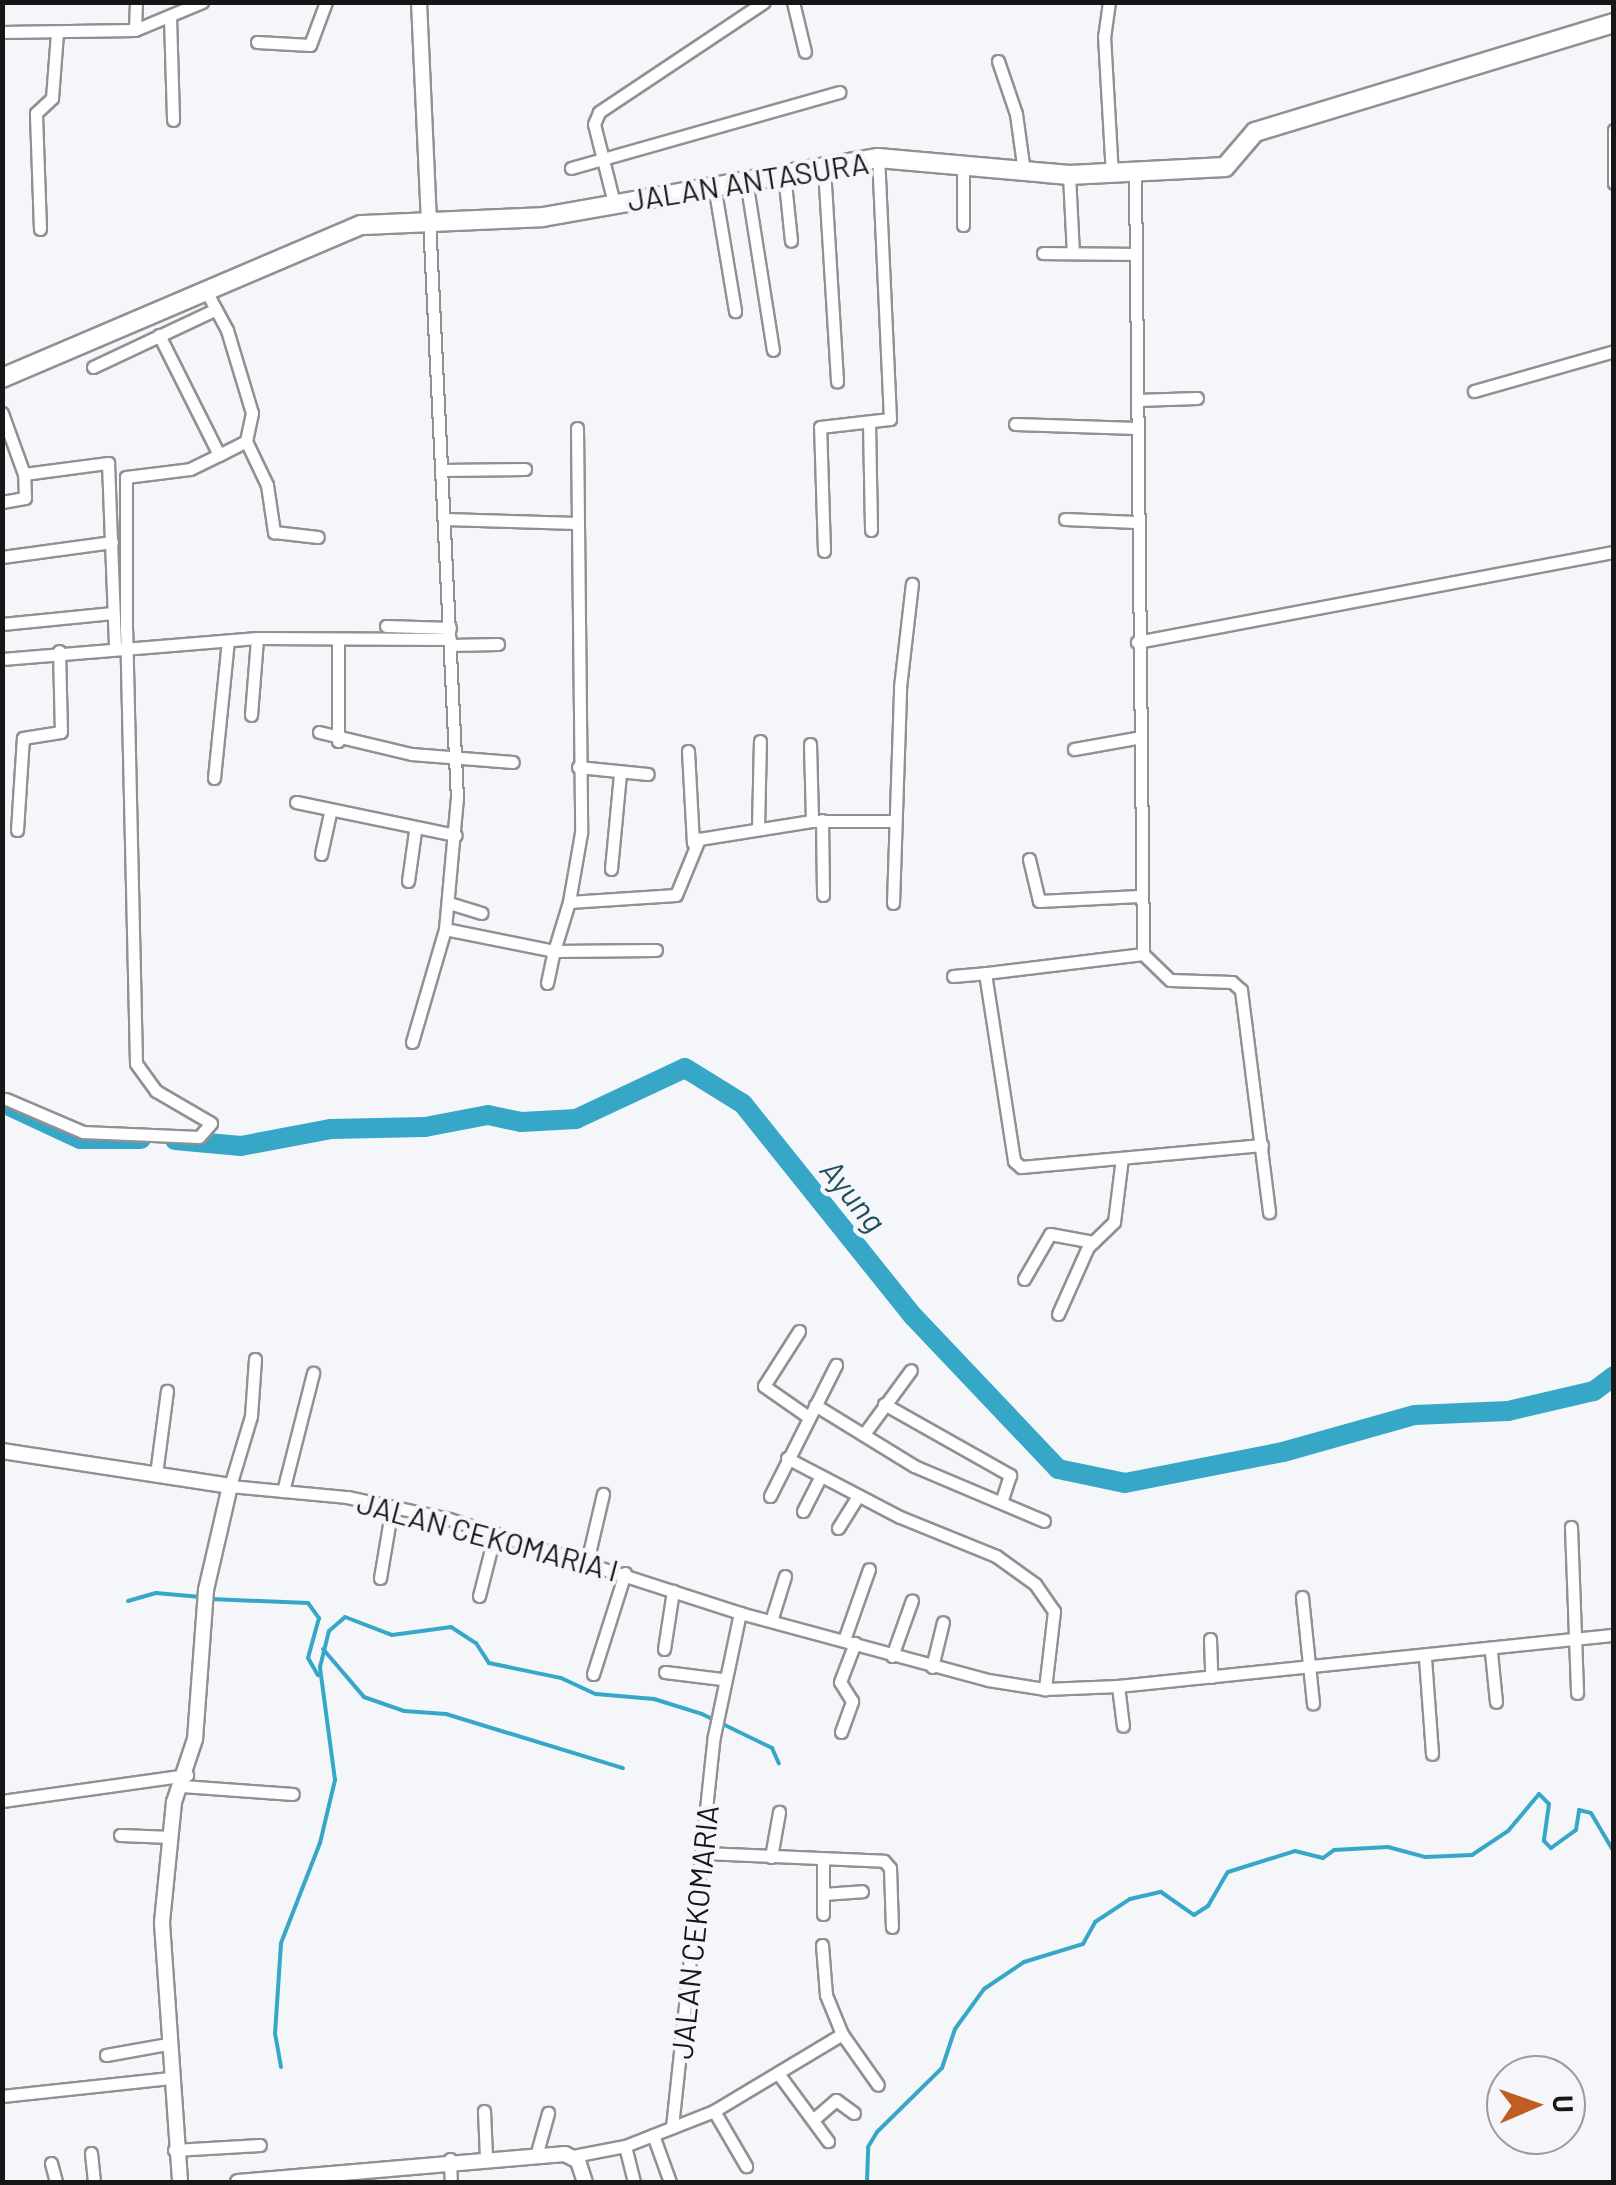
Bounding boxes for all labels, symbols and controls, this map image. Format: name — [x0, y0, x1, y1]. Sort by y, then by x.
street label: JALAN ANTASURA — [625, 144, 871, 218]
water label: Ayung — [813, 1151, 895, 1239]
street label: JALAN CEKOMARIA I — [354, 1484, 622, 1588]
street label: JALAN CEKOMARIA — [663, 1803, 725, 2061]
north arrow — [1486, 2055, 1586, 2155]
text: U — [1547, 2095, 1581, 2113]

